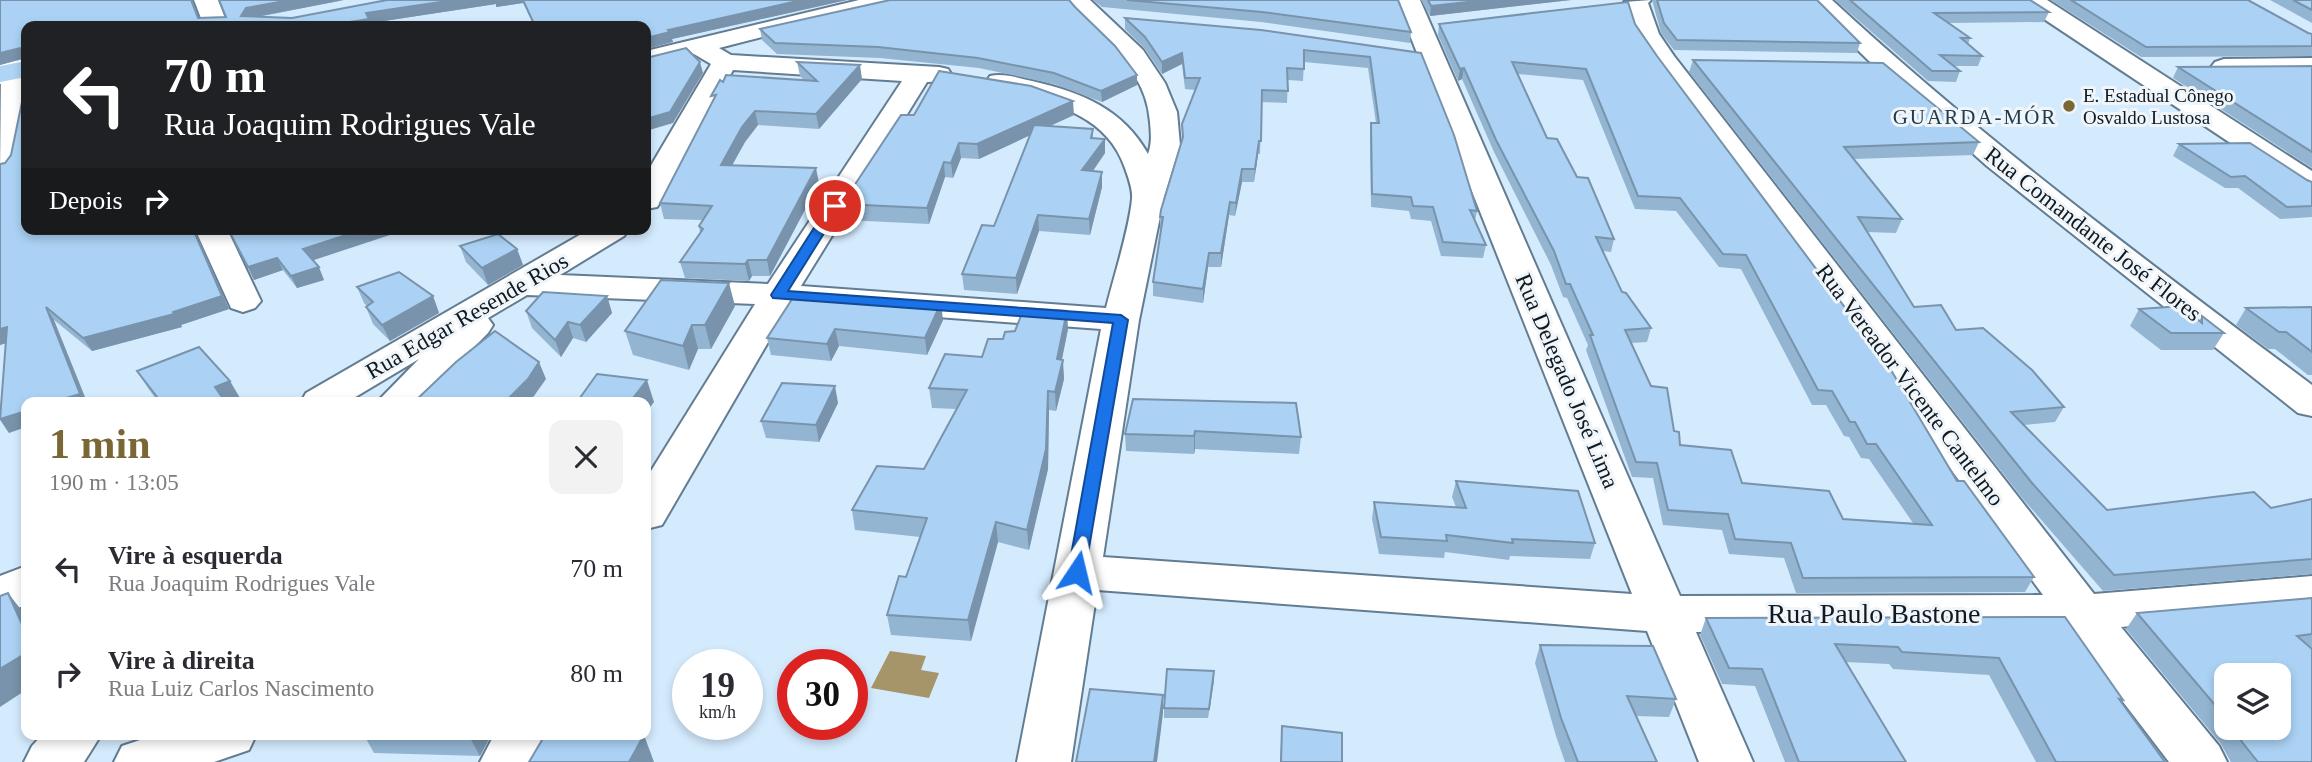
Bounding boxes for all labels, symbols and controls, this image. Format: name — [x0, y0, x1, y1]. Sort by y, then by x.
text: 70 m — [164, 48, 266, 103]
icon: left — [49, 49, 140, 140]
place label: E. Estadual Cônego Osvaldo Lustosa — [2083, 85, 2233, 128]
marker: E. Estadual Cônego Osvaldo Lustosa — [2061, 98, 2077, 114]
district label: GUARDA-MÓR — [1893, 105, 2057, 129]
text: Rua Joaquim Rodrigues Vale — [164, 106, 536, 142]
street label: Rua Comandante José Flores — [1980, 142, 2206, 326]
pin — [805, 176, 865, 236]
icon: right — [137, 182, 175, 220]
text: Depois — [49, 186, 123, 215]
icon: arrive — [816, 187, 854, 225]
street label: Rua Edgar Resende Rios — [361, 248, 573, 384]
street label: Rua Vereador Vicente Cantelmo — [1811, 259, 2009, 511]
street label: Rua Delegado José Lima — [1510, 270, 1624, 492]
button: close — [549, 420, 623, 494]
text: 1 min — [49, 421, 151, 467]
text: 190 m · 13:05 — [49, 470, 179, 495]
position arrow — [1040, 535, 1114, 609]
text: Vire à esquerda — [108, 541, 283, 570]
icon: left — [49, 550, 87, 588]
text: 70 m — [570, 554, 623, 583]
text: Rua Joaquim Rodrigues Vale — [108, 571, 375, 596]
street label: Rua Paulo Bastone — [1767, 598, 1981, 629]
text: Vire à direita — [108, 646, 255, 675]
speed limit sign: 30 — [777, 649, 868, 740]
icon: right — [49, 655, 87, 693]
text: 80 m — [570, 659, 623, 688]
map controls — [2214, 663, 2291, 740]
button: layers — [2214, 663, 2291, 740]
text: 19 — [700, 666, 735, 705]
text: Rua Luiz Carlos Nascimento — [108, 676, 374, 701]
text: km/h — [699, 702, 736, 722]

